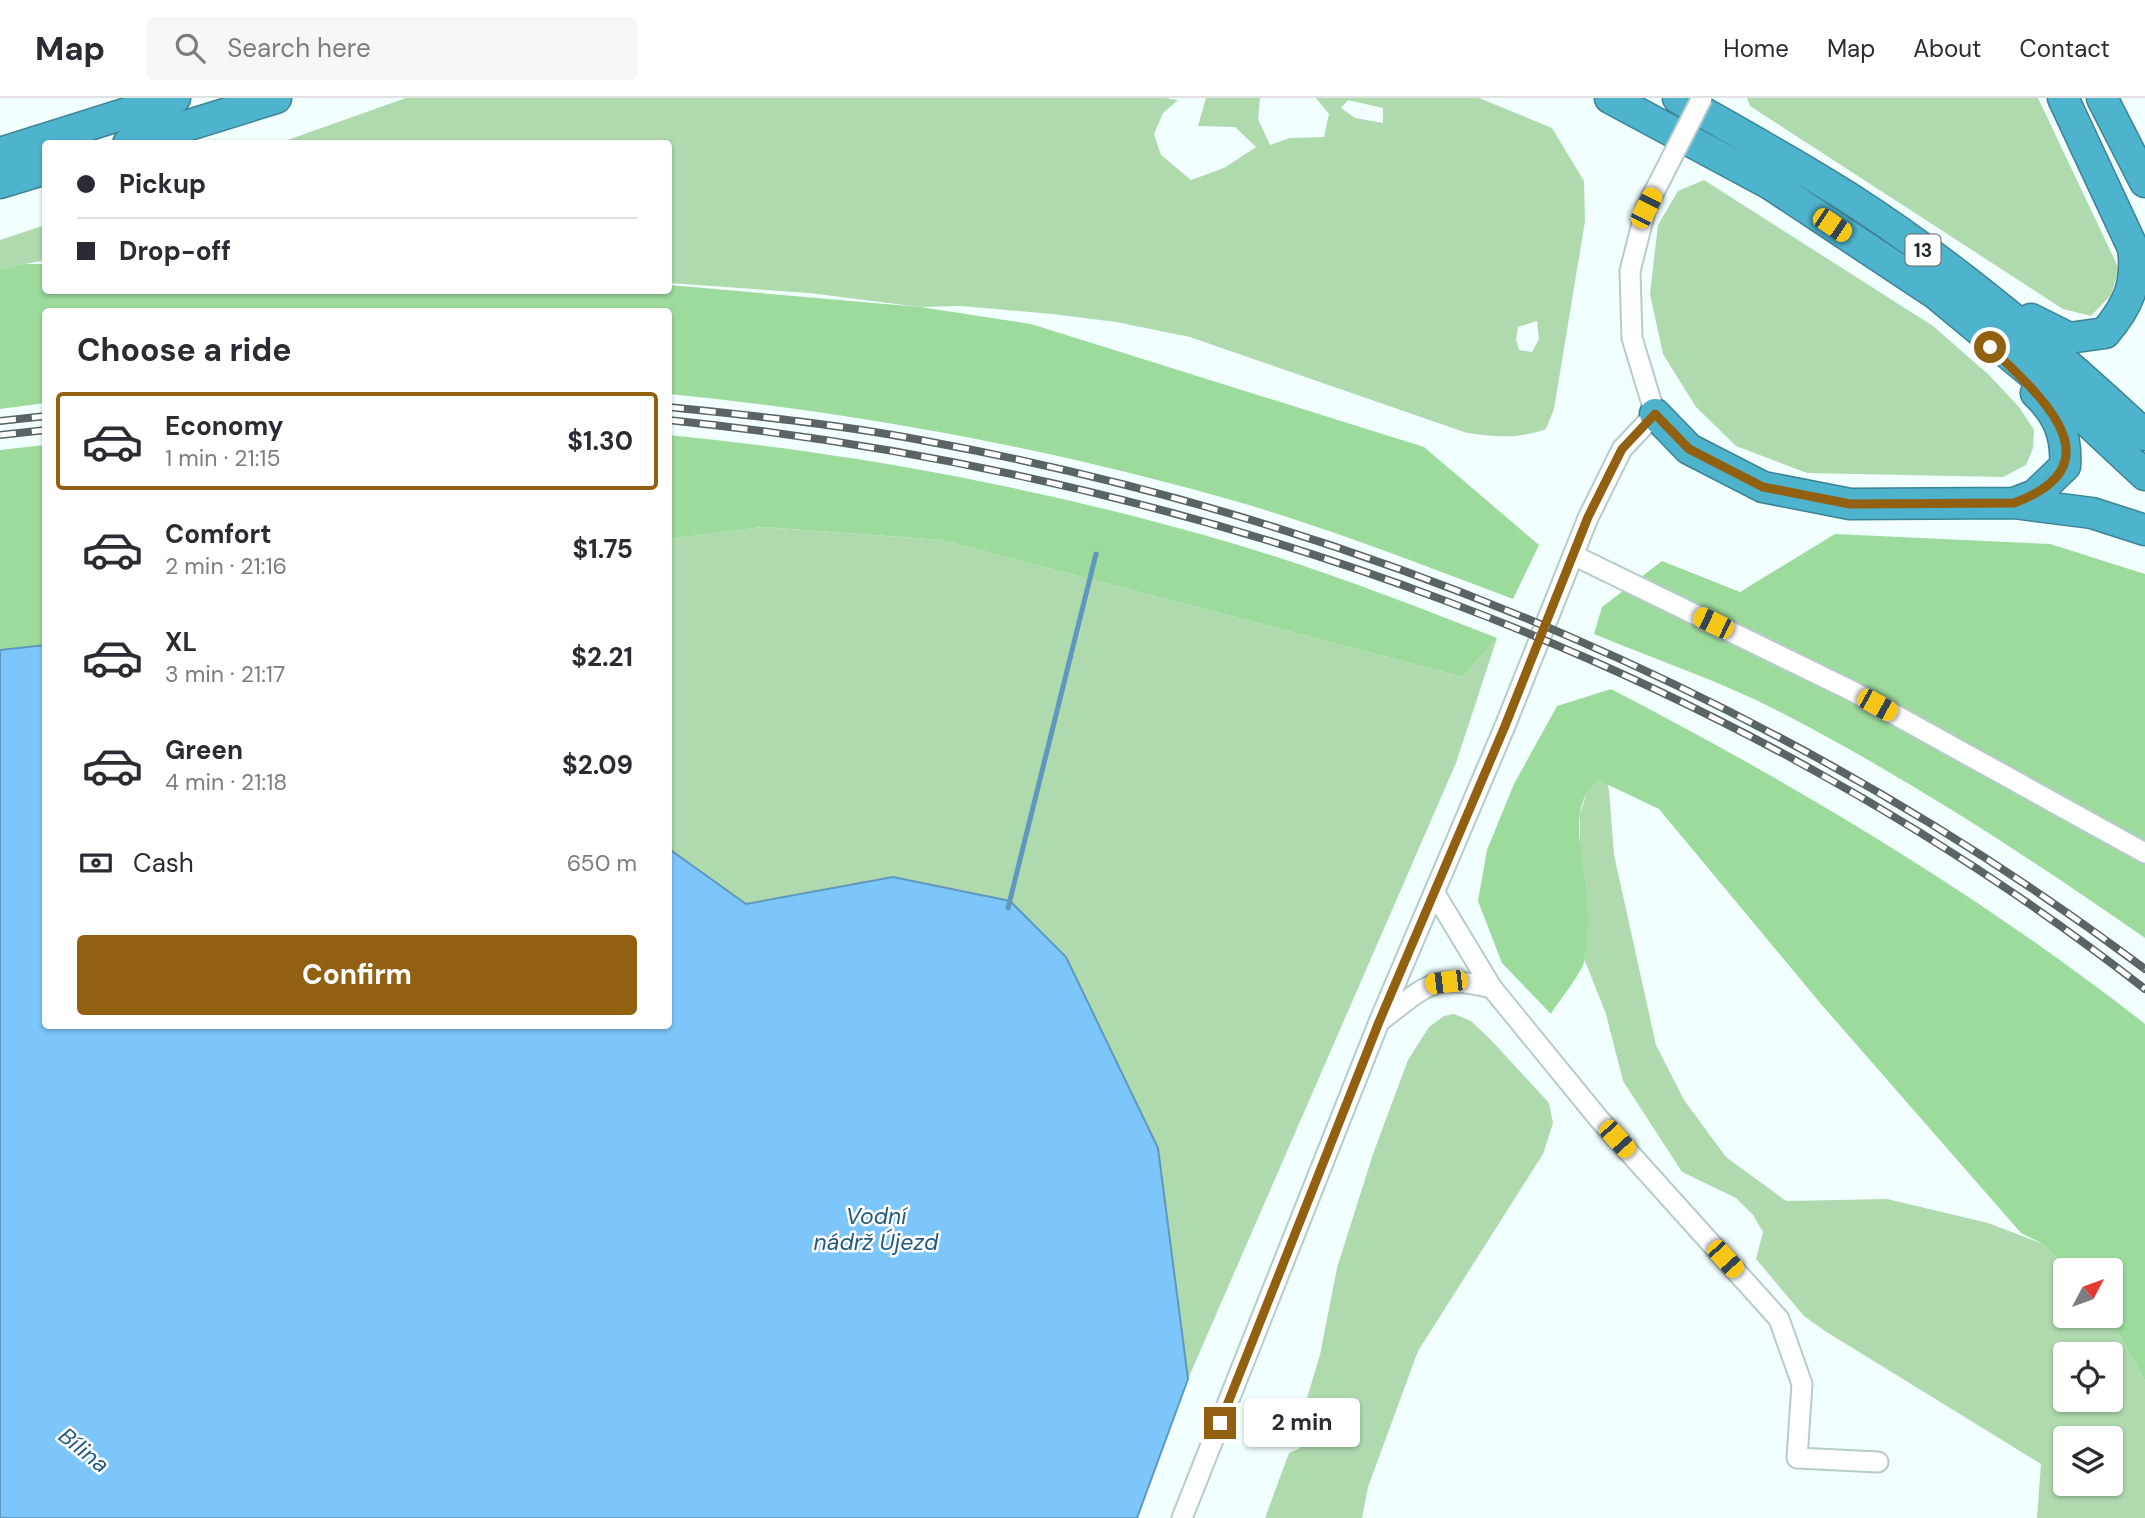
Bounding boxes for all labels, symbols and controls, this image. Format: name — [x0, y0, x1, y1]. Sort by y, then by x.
search box — [147, 17, 637, 80]
text: Map — [35, 27, 105, 70]
icon: search — [171, 29, 209, 67]
text: Search here — [227, 31, 371, 65]
text: Home — [1723, 33, 1789, 64]
text: Map — [1827, 33, 1875, 64]
text: About — [1913, 33, 1982, 64]
text: Contact — [2020, 33, 2110, 64]
text: Pickup — [119, 167, 206, 201]
car — [1628, 185, 1665, 231]
car — [1809, 205, 1856, 245]
text: Drop-off — [119, 234, 231, 268]
road number: 13 — [1906, 234, 1940, 266]
text: Choose a ride — [77, 329, 292, 371]
route start — [1974, 331, 2006, 363]
text: Economy — [165, 409, 283, 443]
icon: car — [81, 410, 144, 473]
text: $1.30 — [567, 424, 633, 458]
text: 1 min · 21:15 — [165, 443, 281, 473]
text: Comfort — [165, 517, 271, 551]
icon: car — [81, 518, 144, 581]
text: $1.75 — [573, 532, 633, 566]
text: 2 min · 21:16 — [165, 551, 287, 581]
car — [1690, 604, 1737, 642]
text: XL — [165, 625, 197, 659]
icon: car — [81, 626, 144, 689]
text: $2.21 — [571, 640, 633, 674]
text: 3 min · 21:17 — [165, 659, 285, 689]
car — [1854, 686, 1901, 724]
text: Green — [165, 733, 243, 767]
icon: car — [81, 734, 144, 797]
text: $2.09 — [562, 748, 633, 782]
text: 4 min · 21:18 — [165, 767, 287, 797]
icon: cash — [77, 844, 115, 882]
text: Cash — [133, 846, 194, 880]
text: 650 m — [567, 848, 637, 878]
button: Confirm — [77, 935, 637, 1015]
car — [1424, 969, 1469, 995]
car — [1596, 1116, 1639, 1162]
water label: Vodní nádrž Újezd — [814, 1201, 939, 1257]
car — [1704, 1236, 1747, 1282]
north arrow — [2053, 1258, 2123, 1328]
map controls — [2053, 1258, 2123, 1496]
button: locate — [2053, 1342, 2123, 1412]
callout: 2 min — [1244, 1398, 1360, 1448]
route end — [1204, 1407, 1236, 1439]
text: 2 min — [1272, 1407, 1332, 1437]
water label: Bílina — [53, 1421, 115, 1479]
button: layers — [2053, 1426, 2123, 1496]

